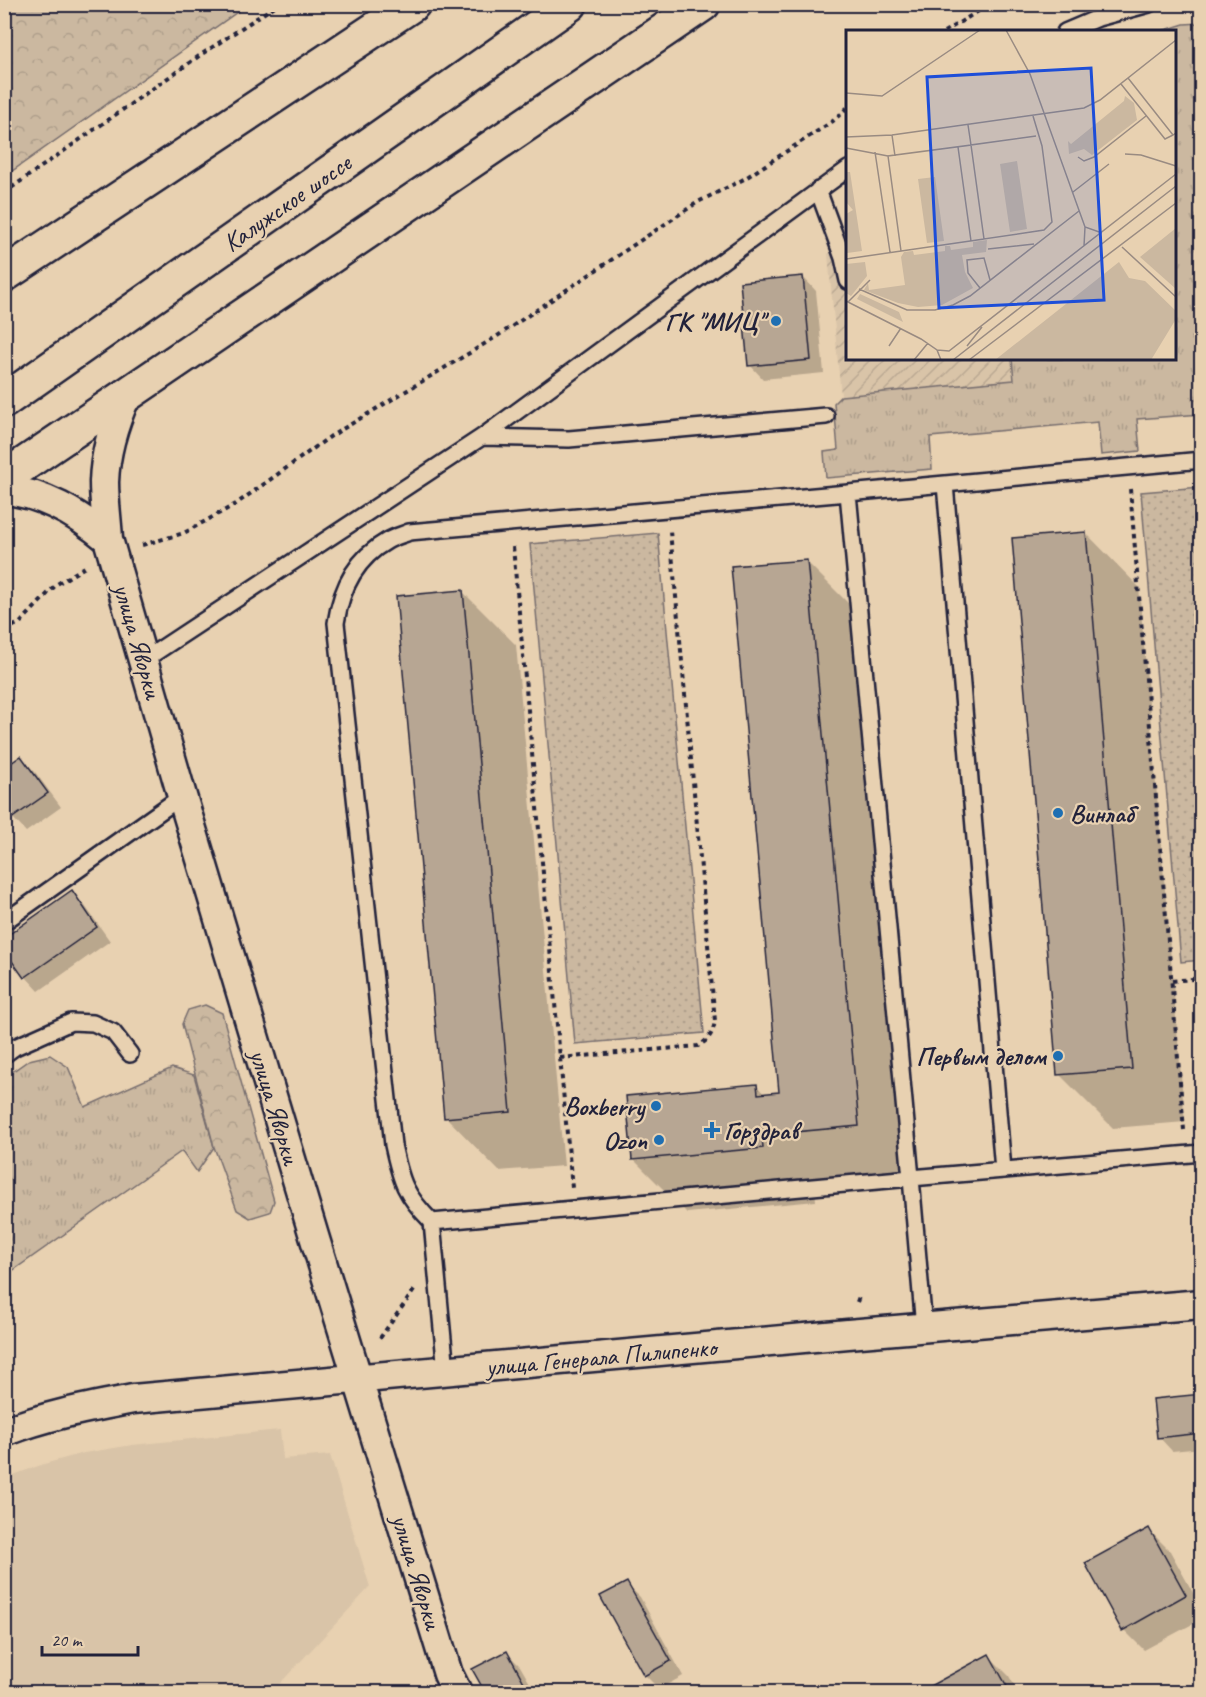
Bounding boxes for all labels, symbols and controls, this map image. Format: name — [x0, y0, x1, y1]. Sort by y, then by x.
inset map — [846, 30, 1176, 360]
street label: Калужское шоссе — [216, 146, 359, 259]
place label: ГК "МИЦ" — [665, 305, 770, 338]
marker: ГК "МИЦ" — [769, 314, 783, 328]
street label: улица Яворки — [105, 578, 171, 704]
place label: Винлаб — [1070, 797, 1139, 830]
marker: Винлаб — [1051, 806, 1065, 820]
place label: Первым делом — [916, 1040, 1048, 1073]
street label: улица Яворки — [241, 1044, 309, 1170]
marker: Первым делом — [1051, 1049, 1065, 1063]
place label: Boxberry — [564, 1090, 646, 1123]
marker: Boxberry — [649, 1099, 663, 1113]
place label: Горздрав — [724, 1114, 803, 1147]
marker: Горздрав — [705, 1123, 719, 1137]
place label: Ozon — [604, 1124, 648, 1157]
marker: Ozon — [652, 1133, 666, 1147]
street label: улица Генерала Пилипенко — [482, 1330, 720, 1384]
street label: улица Яворки — [383, 1509, 451, 1635]
scale bar — [42, 1619, 138, 1657]
text: 20 m — [51, 1629, 84, 1651]

